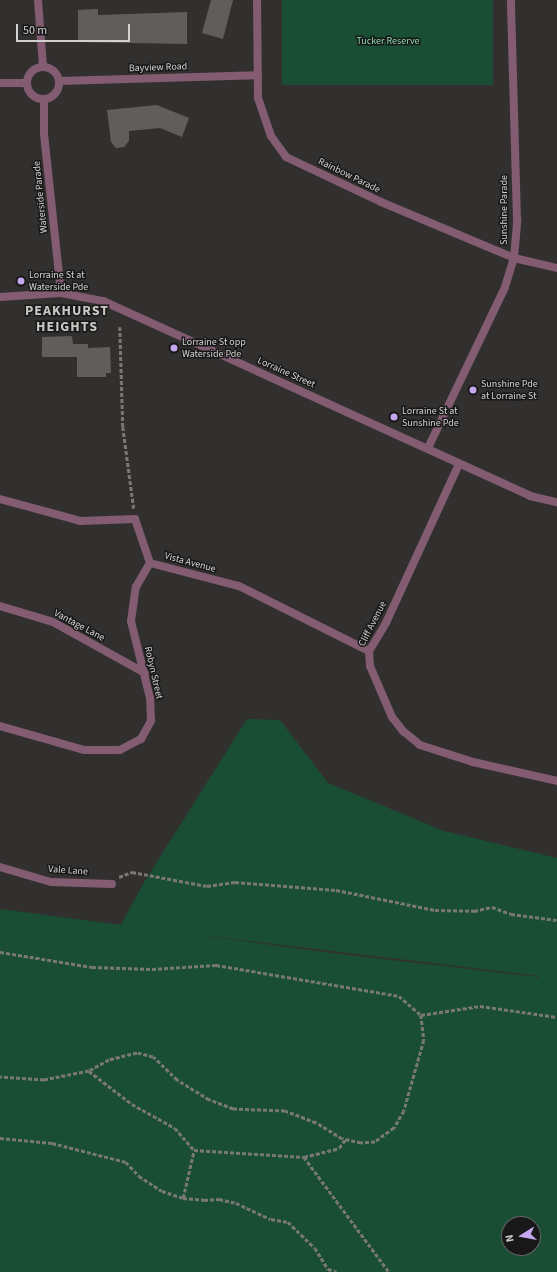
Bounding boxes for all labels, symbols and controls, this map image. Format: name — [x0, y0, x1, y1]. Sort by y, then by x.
scale bar — [18, 16, 132, 42]
text: 50 m — [23, 22, 47, 39]
park label: Tucker Reserve — [356, 36, 420, 48]
street label: Bayview Road — [129, 61, 187, 75]
street label: Rainbow Parade — [316, 156, 382, 196]
street label: Waterside Parade — [31, 160, 51, 234]
street label: Sunshine Parade — [499, 175, 511, 245]
place label: Lorraine St at Waterside Pde — [29, 269, 88, 292]
marker: Lorraine St at Waterside Pde — [16, 276, 26, 286]
district label: PEAKHURST HEIGHTS — [25, 303, 109, 336]
place label: Lorraine St opp Waterside Pde — [182, 336, 246, 360]
marker: Lorraine St opp Waterside Pde — [169, 343, 179, 353]
street label: Lorraine Street — [255, 355, 317, 391]
place label: Sunshine Pde at Lorraine St — [481, 378, 538, 402]
marker: Sunshine Pde at Lorraine St — [468, 385, 478, 395]
place label: Lorraine St at Sunshine Pde — [402, 405, 459, 428]
marker: Lorraine St at Sunshine Pde — [389, 412, 399, 422]
street label: Vista Avenue — [163, 550, 217, 576]
street label: Cliff Avenue — [356, 599, 390, 649]
street label: Vantage Lane — [52, 608, 106, 644]
street label: Robyn Street — [141, 645, 165, 701]
street label: Vale Lane — [48, 864, 88, 878]
north arrow — [501, 1216, 541, 1256]
text: N — [502, 1233, 518, 1243]

